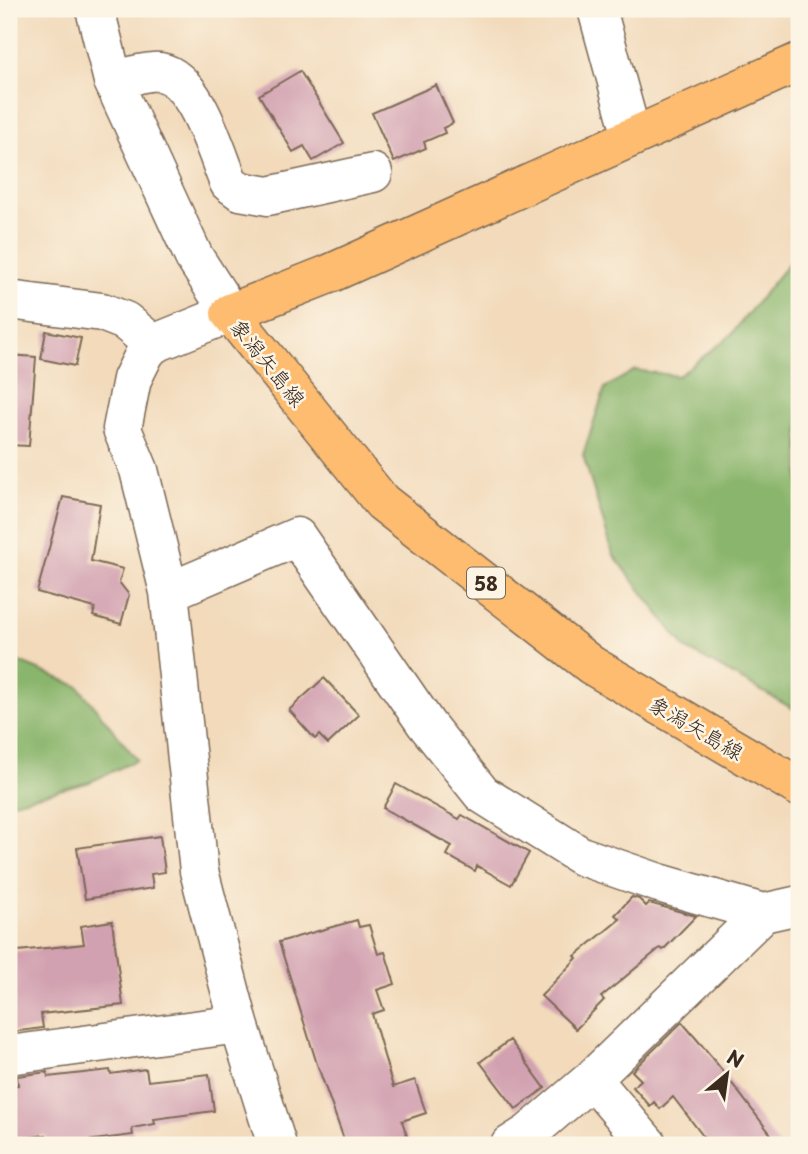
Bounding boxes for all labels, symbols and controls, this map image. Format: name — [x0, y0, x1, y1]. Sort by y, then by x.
street label: 象潟矢島線 — [224, 311, 314, 413]
road number: 58 — [467, 568, 505, 598]
street label: 象潟矢島線 — [644, 687, 750, 767]
north arrow — [692, 1038, 762, 1108]
text: N — [722, 1042, 749, 1074]

